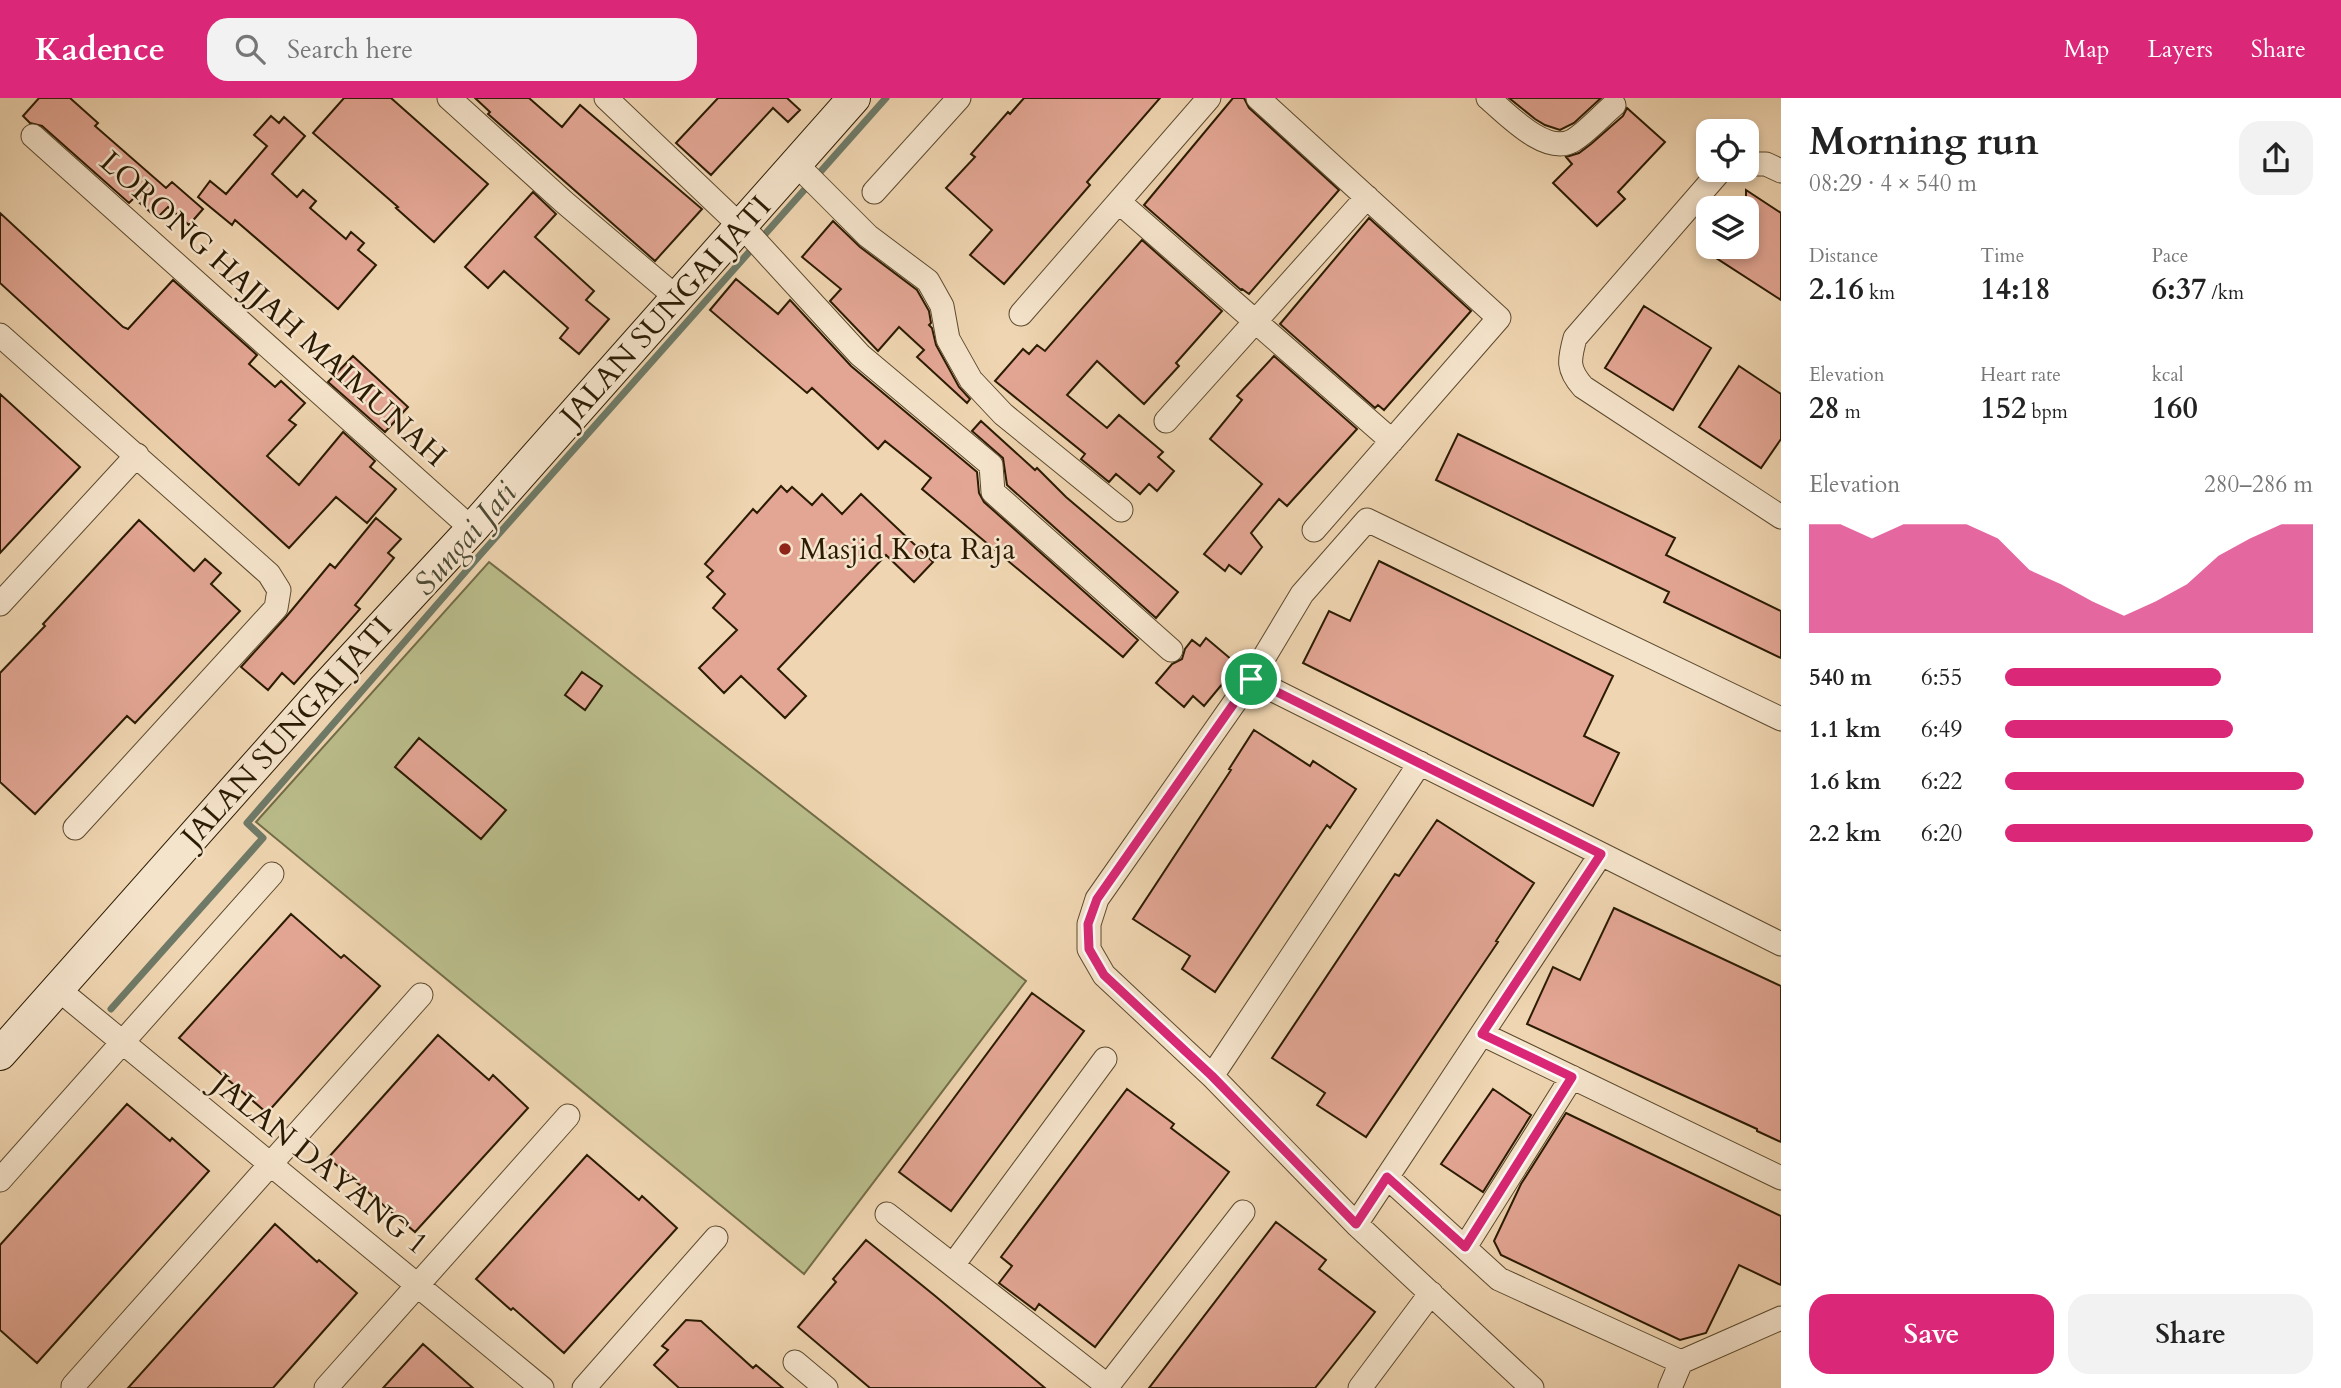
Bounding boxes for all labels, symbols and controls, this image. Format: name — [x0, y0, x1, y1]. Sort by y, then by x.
search box — [207, 18, 697, 81]
text: Kadence — [35, 27, 165, 72]
icon: search — [231, 30, 269, 68]
text: Search here — [287, 32, 413, 67]
text: Map — [2064, 33, 2110, 66]
text: Layers — [2148, 33, 2213, 66]
text: Share — [2251, 33, 2306, 66]
text: Morning run — [1809, 116, 2039, 168]
map controls — [1696, 119, 1759, 259]
button: locate — [1696, 119, 1759, 182]
button: share — [2239, 121, 2313, 195]
street label: LORONG HAJJAH MAIMUNAH — [91, 142, 455, 476]
text: 08:29 · 4 × 540 m — [1809, 168, 1977, 199]
street label: JALAN SUNGAI JATI — [549, 187, 781, 438]
button: layers — [1696, 196, 1759, 259]
text: Distance — [1809, 243, 1878, 269]
text: Time — [1980, 243, 2024, 269]
text: Pace — [2152, 243, 2188, 269]
text: 2.16 — [1809, 269, 1864, 310]
text: 14:18 — [1980, 269, 2051, 310]
text: 6:37 — [2152, 269, 2206, 310]
text: km — [1864, 280, 1895, 306]
text: /km — [2206, 280, 2244, 306]
text: Elevation — [1809, 362, 1884, 388]
text: Heart rate — [1980, 362, 2061, 388]
text: kcal — [2152, 362, 2184, 388]
text: 28 — [1809, 388, 1840, 429]
text: 152 — [1980, 388, 2026, 429]
text: 160 — [2152, 388, 2198, 429]
text: m — [1840, 399, 1861, 425]
text: bpm — [2026, 399, 2068, 425]
text: Elevation — [1809, 469, 1900, 500]
text: 280–286 m — [2204, 469, 2313, 500]
water label: Sungai Jati — [403, 472, 527, 605]
place label: Masjid Kota Raja — [799, 529, 1015, 570]
marker: Masjid Kota Raja — [777, 541, 793, 557]
street label: JALAN SUNGAI JATI — [170, 608, 402, 859]
pin — [1221, 649, 1281, 709]
icon: arrive — [1232, 660, 1270, 698]
text: 540 m — [1809, 662, 1872, 693]
text: 6:55 — [1921, 662, 1962, 693]
text: 1.1 km — [1809, 714, 1881, 745]
text: 6:49 — [1921, 714, 1962, 745]
text: 1.6 km — [1809, 766, 1881, 797]
text: 6:22 — [1921, 766, 1962, 797]
text: 2.2 km — [1809, 818, 1881, 849]
text: 6:20 — [1921, 818, 1962, 849]
street label: JALAN DAYANG 1 — [200, 1062, 437, 1264]
button: Save — [1809, 1294, 2054, 1374]
button: Share — [2068, 1294, 2313, 1374]

